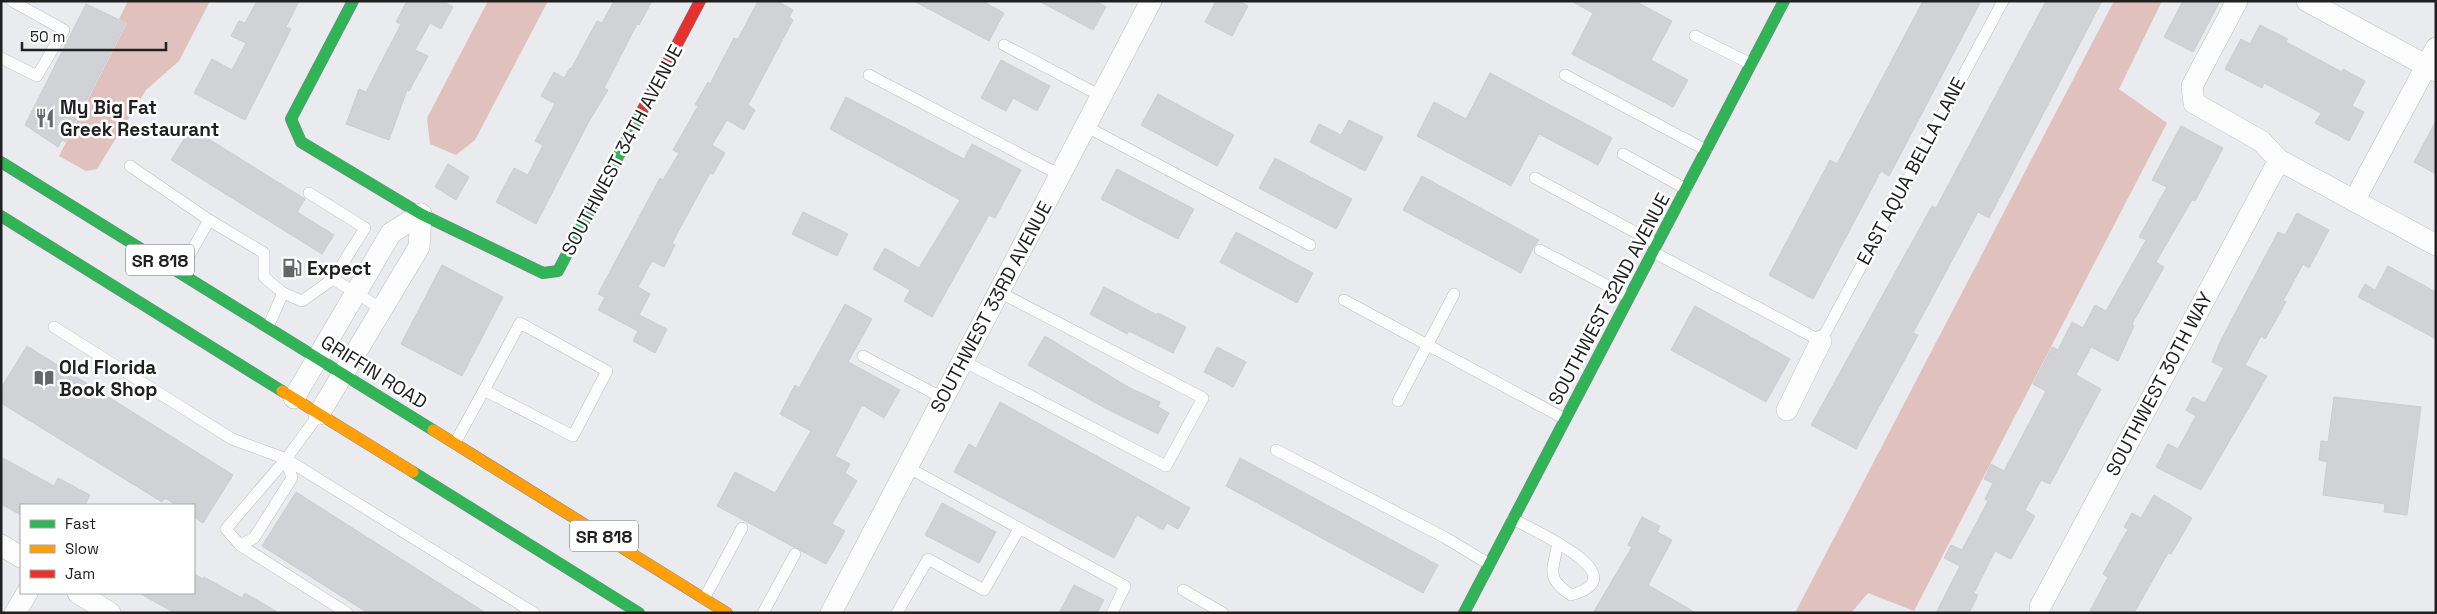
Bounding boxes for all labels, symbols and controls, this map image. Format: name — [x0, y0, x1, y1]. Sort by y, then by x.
scale bar — [22, 20, 166, 52]
text: 50 m — [30, 27, 65, 46]
street label: SOUTHWEST 34TH AVENUE — [556, 40, 688, 260]
street label: EAST AQUA BELLA LANE — [1851, 73, 1971, 269]
place label: My Big Fat Greek Restaurant — [60, 95, 219, 142]
restaurant icon: My Big Fat Greek Restaurant — [34, 107, 56, 129]
street label: SOUTHWEST 32ND AVENUE — [1542, 189, 1676, 409]
street label: SOUTHWEST 33RD AVENUE — [925, 197, 1057, 417]
road number: SR 818 — [126, 244, 194, 276]
place label: Expect — [307, 256, 371, 281]
fuel station icon: Expect — [281, 257, 303, 279]
street label: SOUTHWEST 30TH WAY — [2100, 287, 2218, 480]
street label: GRIFFIN ROAD — [316, 329, 432, 415]
place label: Old Florida Book Shop — [59, 355, 157, 402]
library icon: Old Florida Book Shop — [33, 367, 55, 389]
legend — [20, 504, 195, 594]
text: Fast — [65, 514, 96, 533]
road number: SR 818 — [570, 520, 638, 552]
text: Slow — [65, 539, 99, 558]
text: Jam — [65, 564, 95, 583]

